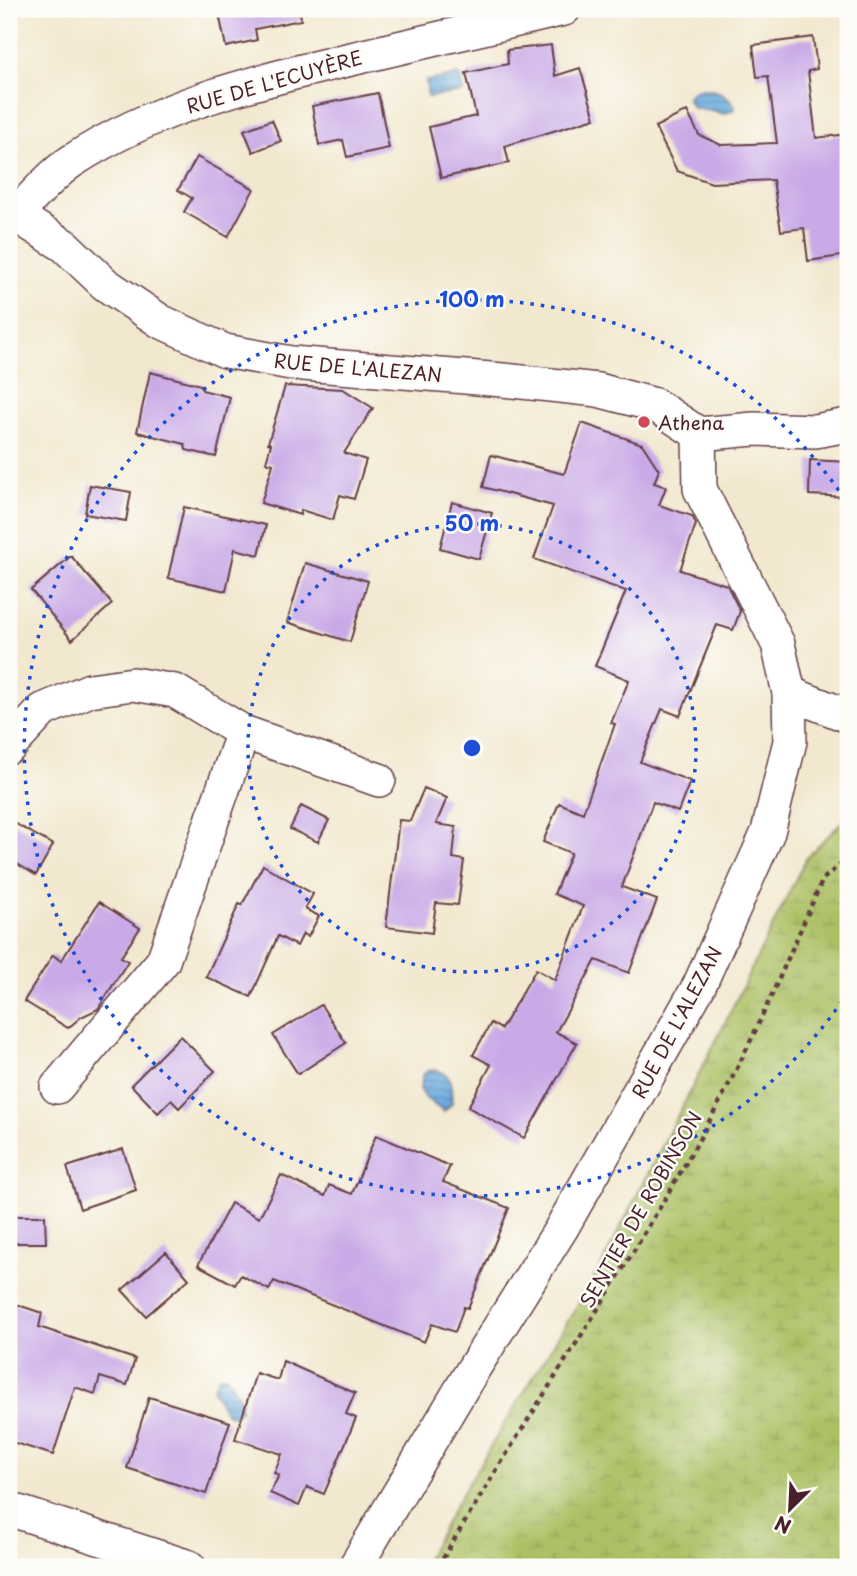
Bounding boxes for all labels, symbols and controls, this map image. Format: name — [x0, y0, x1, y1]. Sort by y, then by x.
street label: RUE DE L'ECUYÈRE — [183, 42, 365, 120]
text: 100 m — [439, 282, 505, 314]
street label: RUE DE L'ALEZAN — [273, 346, 443, 388]
place label: Athena — [658, 408, 724, 436]
marker: Athena — [636, 414, 652, 430]
text: 50 m — [445, 506, 499, 538]
centre of rings — [460, 736, 484, 760]
street label: RUE DE L'ALEZAN — [624, 941, 728, 1103]
street label: SENTIER DE ROBINSON — [572, 1106, 708, 1312]
north arrow — [756, 1474, 826, 1544]
text: N — [770, 1510, 795, 1541]

